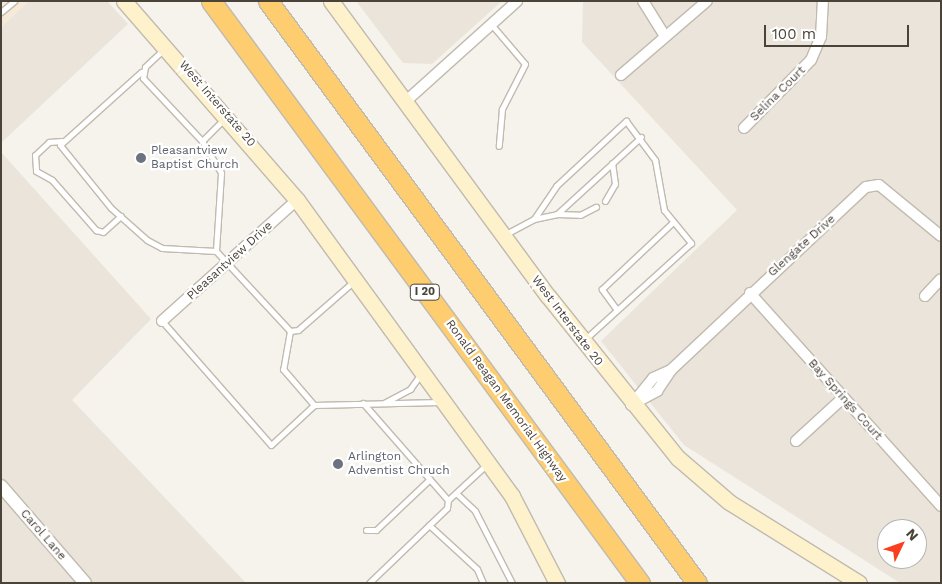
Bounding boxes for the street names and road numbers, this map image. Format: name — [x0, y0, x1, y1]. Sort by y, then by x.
street label: West Interstate 20 — [176, 58, 258, 150]
street label: Selina Court — [747, 63, 809, 125]
street label: Glengate Drive — [765, 212, 839, 280]
street label: Pleasantview Drive — [184, 219, 276, 303]
street label: West Interstate 20 — [528, 273, 606, 369]
road number: I 20 — [409, 284, 441, 300]
street label: Ronald Reagan Memorial Highway — [442, 317, 570, 485]
street label: Bay Springs Court — [805, 356, 885, 444]
street label: Carol Lane — [17, 506, 69, 564]

